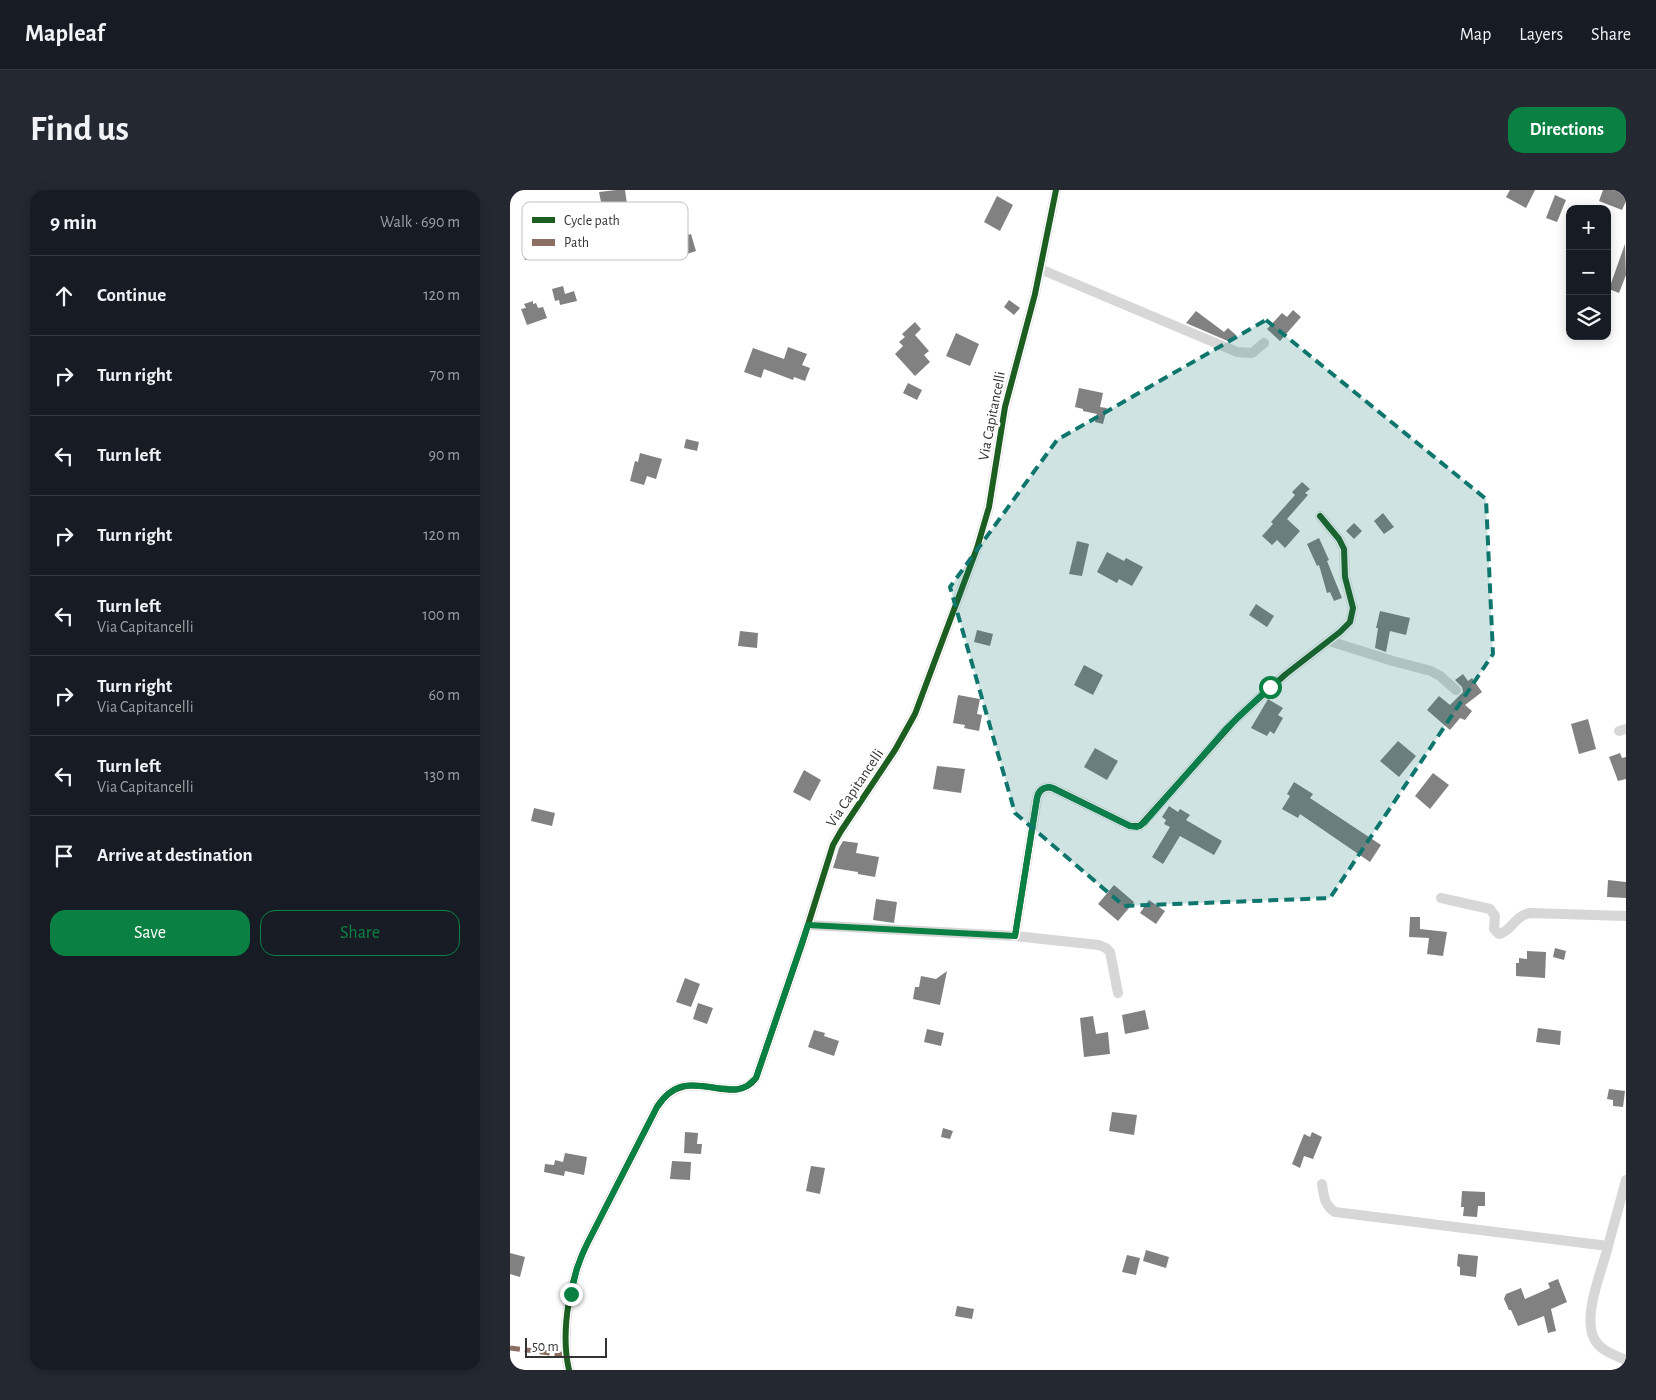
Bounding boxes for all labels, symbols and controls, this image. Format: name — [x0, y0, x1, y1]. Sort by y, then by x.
text: Mapleaf — [25, 22, 105, 46]
text: Map — [1460, 26, 1491, 44]
text: Layers — [1519, 26, 1563, 44]
text: Share — [1591, 26, 1631, 44]
button: Directions — [1508, 107, 1626, 153]
text: Find us — [30, 112, 129, 147]
legend — [522, 202, 688, 260]
map controls — [1566, 205, 1611, 340]
button: + — [1566, 205, 1611, 250]
text: 9 min — [50, 212, 97, 233]
text: Walk · 690 m — [380, 214, 460, 230]
text: Cycle path — [564, 214, 620, 228]
text: Path — [564, 236, 589, 250]
button: − — [1566, 250, 1611, 295]
icon: ahead — [50, 282, 78, 310]
text: Continue — [97, 286, 166, 305]
text: 120 m — [423, 287, 460, 303]
button: layers — [1566, 295, 1611, 340]
icon: right — [50, 362, 78, 390]
text: Turn right — [97, 366, 172, 385]
text: 70 m — [429, 367, 460, 383]
street label: Via Capitancelli — [976, 370, 1008, 462]
icon: left — [50, 442, 78, 470]
text: Turn left — [97, 446, 161, 465]
text: 90 m — [429, 447, 460, 463]
icon: right — [50, 522, 78, 550]
text: Turn right — [97, 526, 172, 545]
text: 120 m — [423, 527, 460, 543]
text: Turn left — [97, 597, 161, 616]
icon: left — [50, 602, 78, 630]
text: 100 m — [422, 607, 460, 623]
text: Via Capitancelli — [97, 619, 194, 635]
route start — [1259, 676, 1282, 699]
text: Turn right — [97, 677, 172, 696]
icon: right — [50, 682, 78, 710]
text: 60 m — [429, 687, 460, 703]
text: Via Capitancelli — [97, 699, 194, 715]
street label: Via Capitancelli — [823, 746, 887, 830]
text: Turn left — [97, 757, 161, 776]
icon: left — [50, 762, 78, 790]
text: 130 m — [424, 767, 460, 783]
text: Via Capitancelli — [97, 779, 194, 795]
icon: arrive — [50, 842, 78, 870]
text: Arrive at destination — [97, 846, 253, 865]
button: Save — [50, 910, 250, 956]
button: Share — [260, 910, 460, 956]
route end — [560, 1283, 583, 1306]
scale bar — [525, 1335, 608, 1358]
text: 50 m — [532, 1340, 559, 1354]

